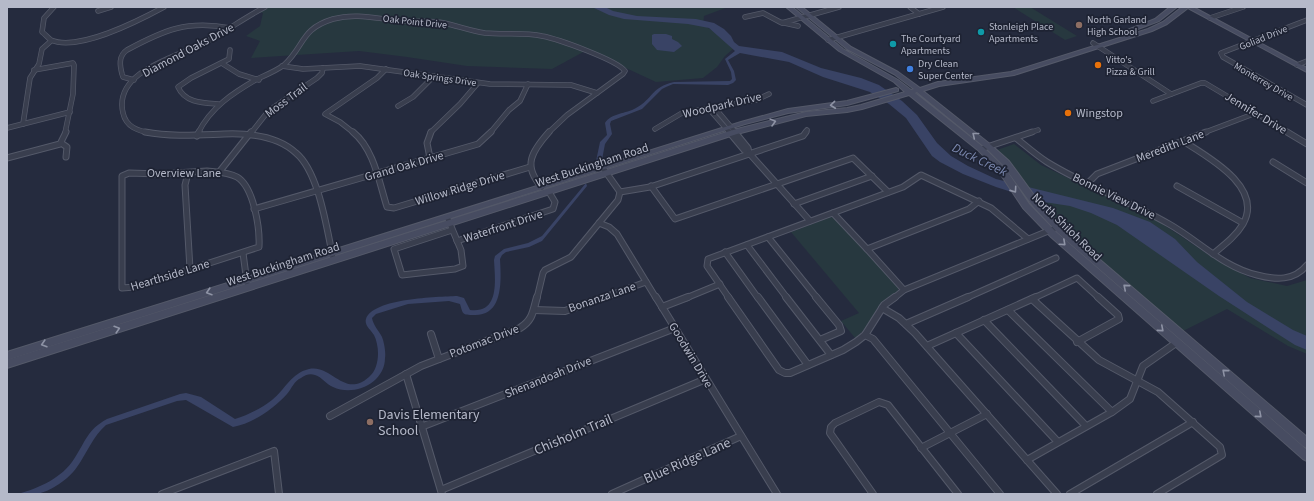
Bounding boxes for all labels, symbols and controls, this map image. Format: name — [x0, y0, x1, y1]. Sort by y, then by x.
street label: Oak Point Drive — [382, 12, 448, 32]
place label: North Garland High School — [1087, 13, 1146, 39]
street label: Diamond Oaks Drive — [139, 19, 237, 82]
place label: Stonleigh Place Apartments — [989, 20, 1053, 46]
marker: North Garland High School — [1074, 20, 1084, 30]
street label: Goliad Drive — [1237, 22, 1290, 54]
marker: Stonleigh Place Apartments — [976, 27, 986, 37]
place label: The Courtyard Apartments — [901, 32, 961, 58]
marker: The Courtyard Apartments — [888, 39, 898, 49]
place label: Vitto's Pizza & Grill — [1106, 53, 1155, 79]
place label: Dry Clean Super Center — [918, 57, 973, 83]
street label: Monterrey Drive — [1231, 59, 1296, 105]
marker: Vitto's Pizza & Grill — [1093, 60, 1103, 70]
marker: Dry Clean Super Center — [905, 64, 915, 74]
street label: Oak Springs Drive — [402, 66, 477, 90]
street label: Moss Trail — [261, 79, 311, 122]
street label: Woodpark Drive — [681, 88, 763, 123]
street label: Jennifer Drive — [1221, 88, 1290, 139]
one-way arrow — [830, 100, 836, 109]
place label: Wingstop — [1076, 105, 1123, 122]
marker: Wingstop — [1063, 108, 1073, 118]
one-way arrow — [770, 119, 776, 127]
street label: Meredith Lane — [1134, 126, 1207, 167]
one-way arrow — [972, 132, 979, 139]
street label: West Buckingham Road — [533, 139, 651, 192]
water label: Duck Creek — [949, 139, 1011, 181]
street label: Grand Oak Drive — [363, 147, 446, 186]
street label: Overview Lane — [147, 165, 221, 182]
street label: Willow Ridge Drive — [413, 167, 507, 210]
street label: Bonnie View Drive — [1070, 169, 1158, 224]
one-way arrow — [1010, 186, 1017, 193]
street label: North Shiloh Road — [1028, 189, 1105, 265]
street label: Waterfront Drive — [461, 206, 545, 247]
street label: West Buckingham Road — [224, 238, 342, 291]
one-way arrow — [1058, 239, 1066, 246]
street label: Hearthside Lane — [129, 255, 212, 296]
street label: Bonanza Lane — [566, 278, 638, 317]
one-way arrow — [1123, 285, 1131, 292]
one-way arrow — [206, 287, 213, 296]
street label: Goodwin Drive — [664, 319, 717, 391]
street label: Potomac Drive — [447, 320, 521, 362]
one-way arrow — [113, 325, 120, 334]
one-way arrow — [1156, 325, 1163, 332]
one-way arrow — [40, 339, 47, 348]
street label: Shenandoah Drive — [502, 352, 594, 403]
one-way arrow — [1222, 369, 1229, 376]
place label: Davis Elementary School — [378, 405, 480, 441]
street label: Chisholm Trail — [531, 409, 616, 460]
one-way arrow — [1254, 410, 1262, 417]
marker: Davis Elementary School — [365, 417, 375, 427]
street label: Blue Ridge Lane — [641, 433, 734, 489]

